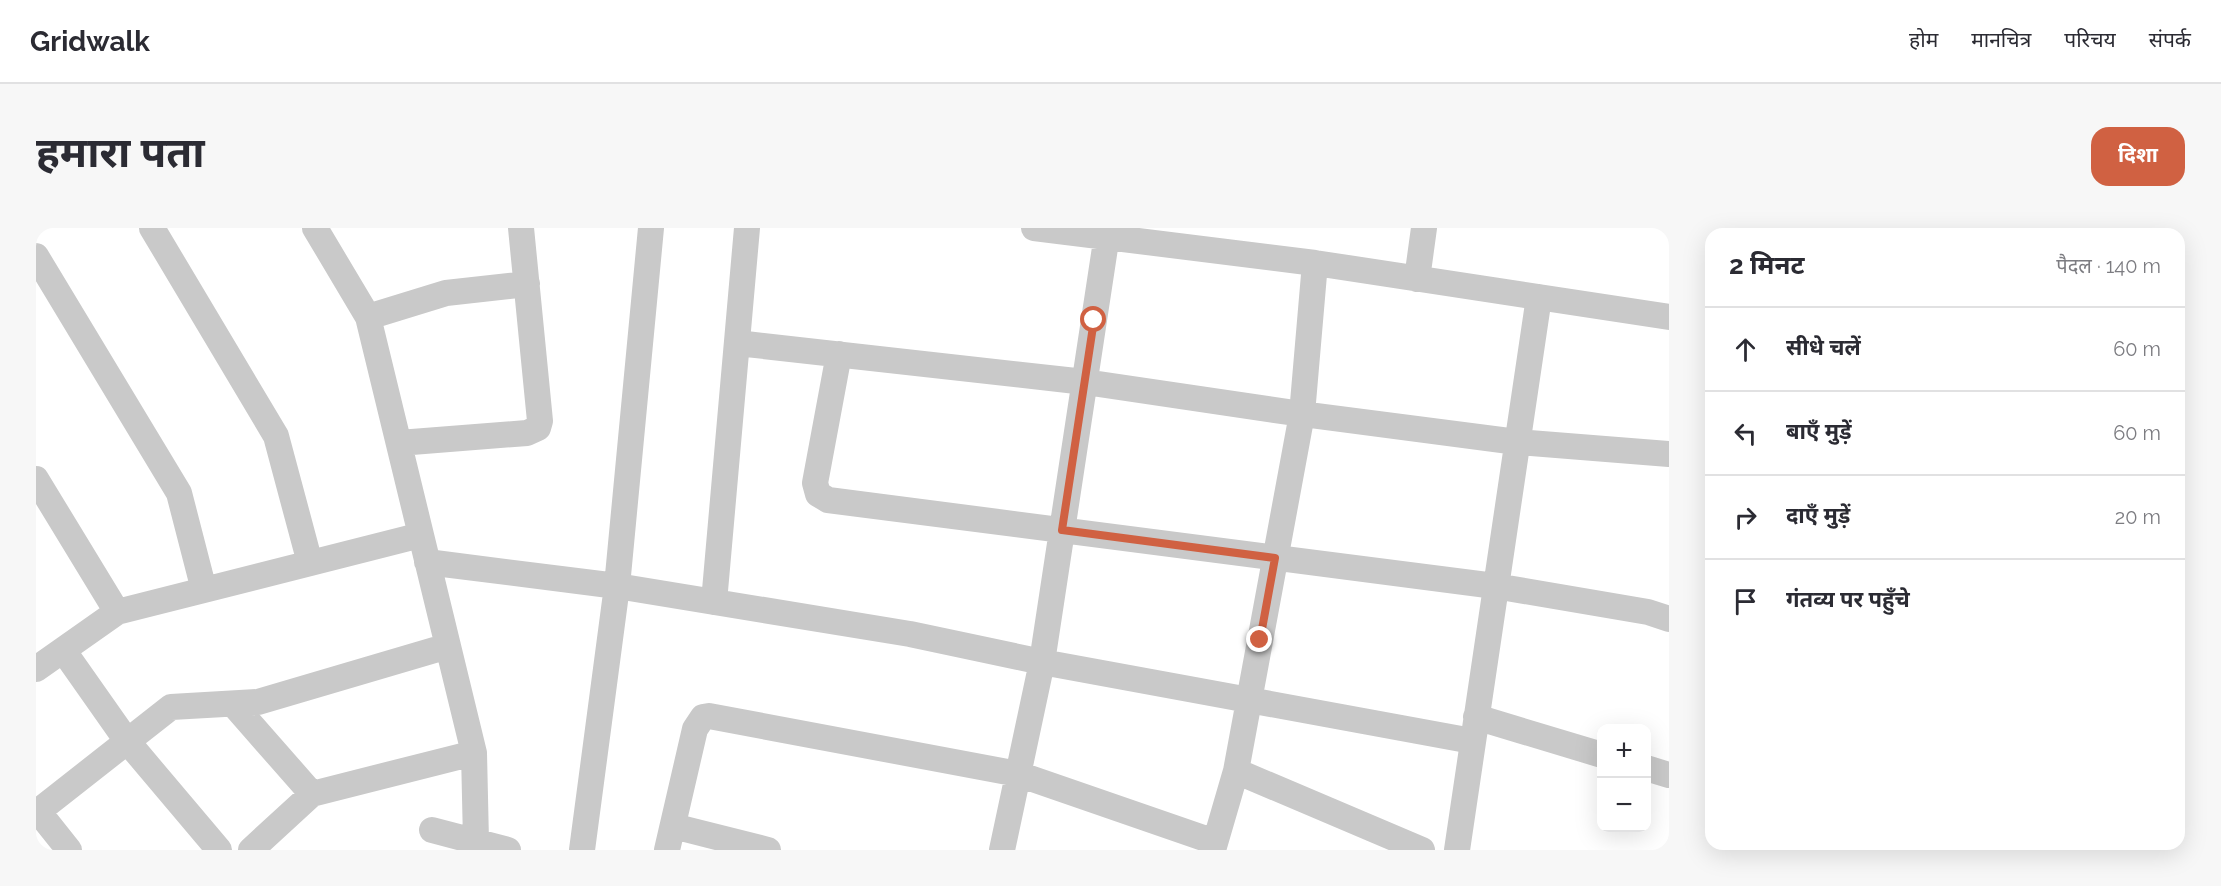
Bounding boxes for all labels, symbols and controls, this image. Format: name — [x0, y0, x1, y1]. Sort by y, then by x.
text: Gridwalk — [30, 25, 150, 58]
text: होम — [1909, 27, 1938, 52]
text: मानचित्र — [1971, 27, 2031, 52]
text: परिचय — [2064, 27, 2116, 52]
text: संपर्क — [2149, 27, 2191, 52]
button: दिशा — [2091, 127, 2185, 186]
text: हमारा पता — [36, 128, 205, 177]
text: 2 मिनट — [1729, 250, 1804, 280]
text: पैदल · 140 m — [2056, 254, 2161, 278]
route start — [1080, 306, 1106, 332]
icon: ahead — [1729, 333, 1762, 366]
text: सीधे चलें — [1786, 334, 1861, 360]
text: 60 m — [2113, 337, 2161, 361]
icon: left — [1729, 417, 1762, 450]
text: बाएँ मुड़ें — [1786, 418, 1852, 444]
text: 60 m — [2113, 421, 2161, 445]
icon: right — [1729, 501, 1762, 534]
text: दाएँ मुड़ें — [1786, 502, 1850, 528]
text: 20 m — [2115, 505, 2161, 529]
icon: arrive — [1729, 585, 1762, 618]
text: गंतव्य पर पहुँचे — [1786, 586, 1910, 612]
route end — [1246, 626, 1272, 652]
map controls — [1597, 724, 1651, 832]
button: + — [1597, 724, 1651, 778]
button: − — [1597, 778, 1651, 832]

